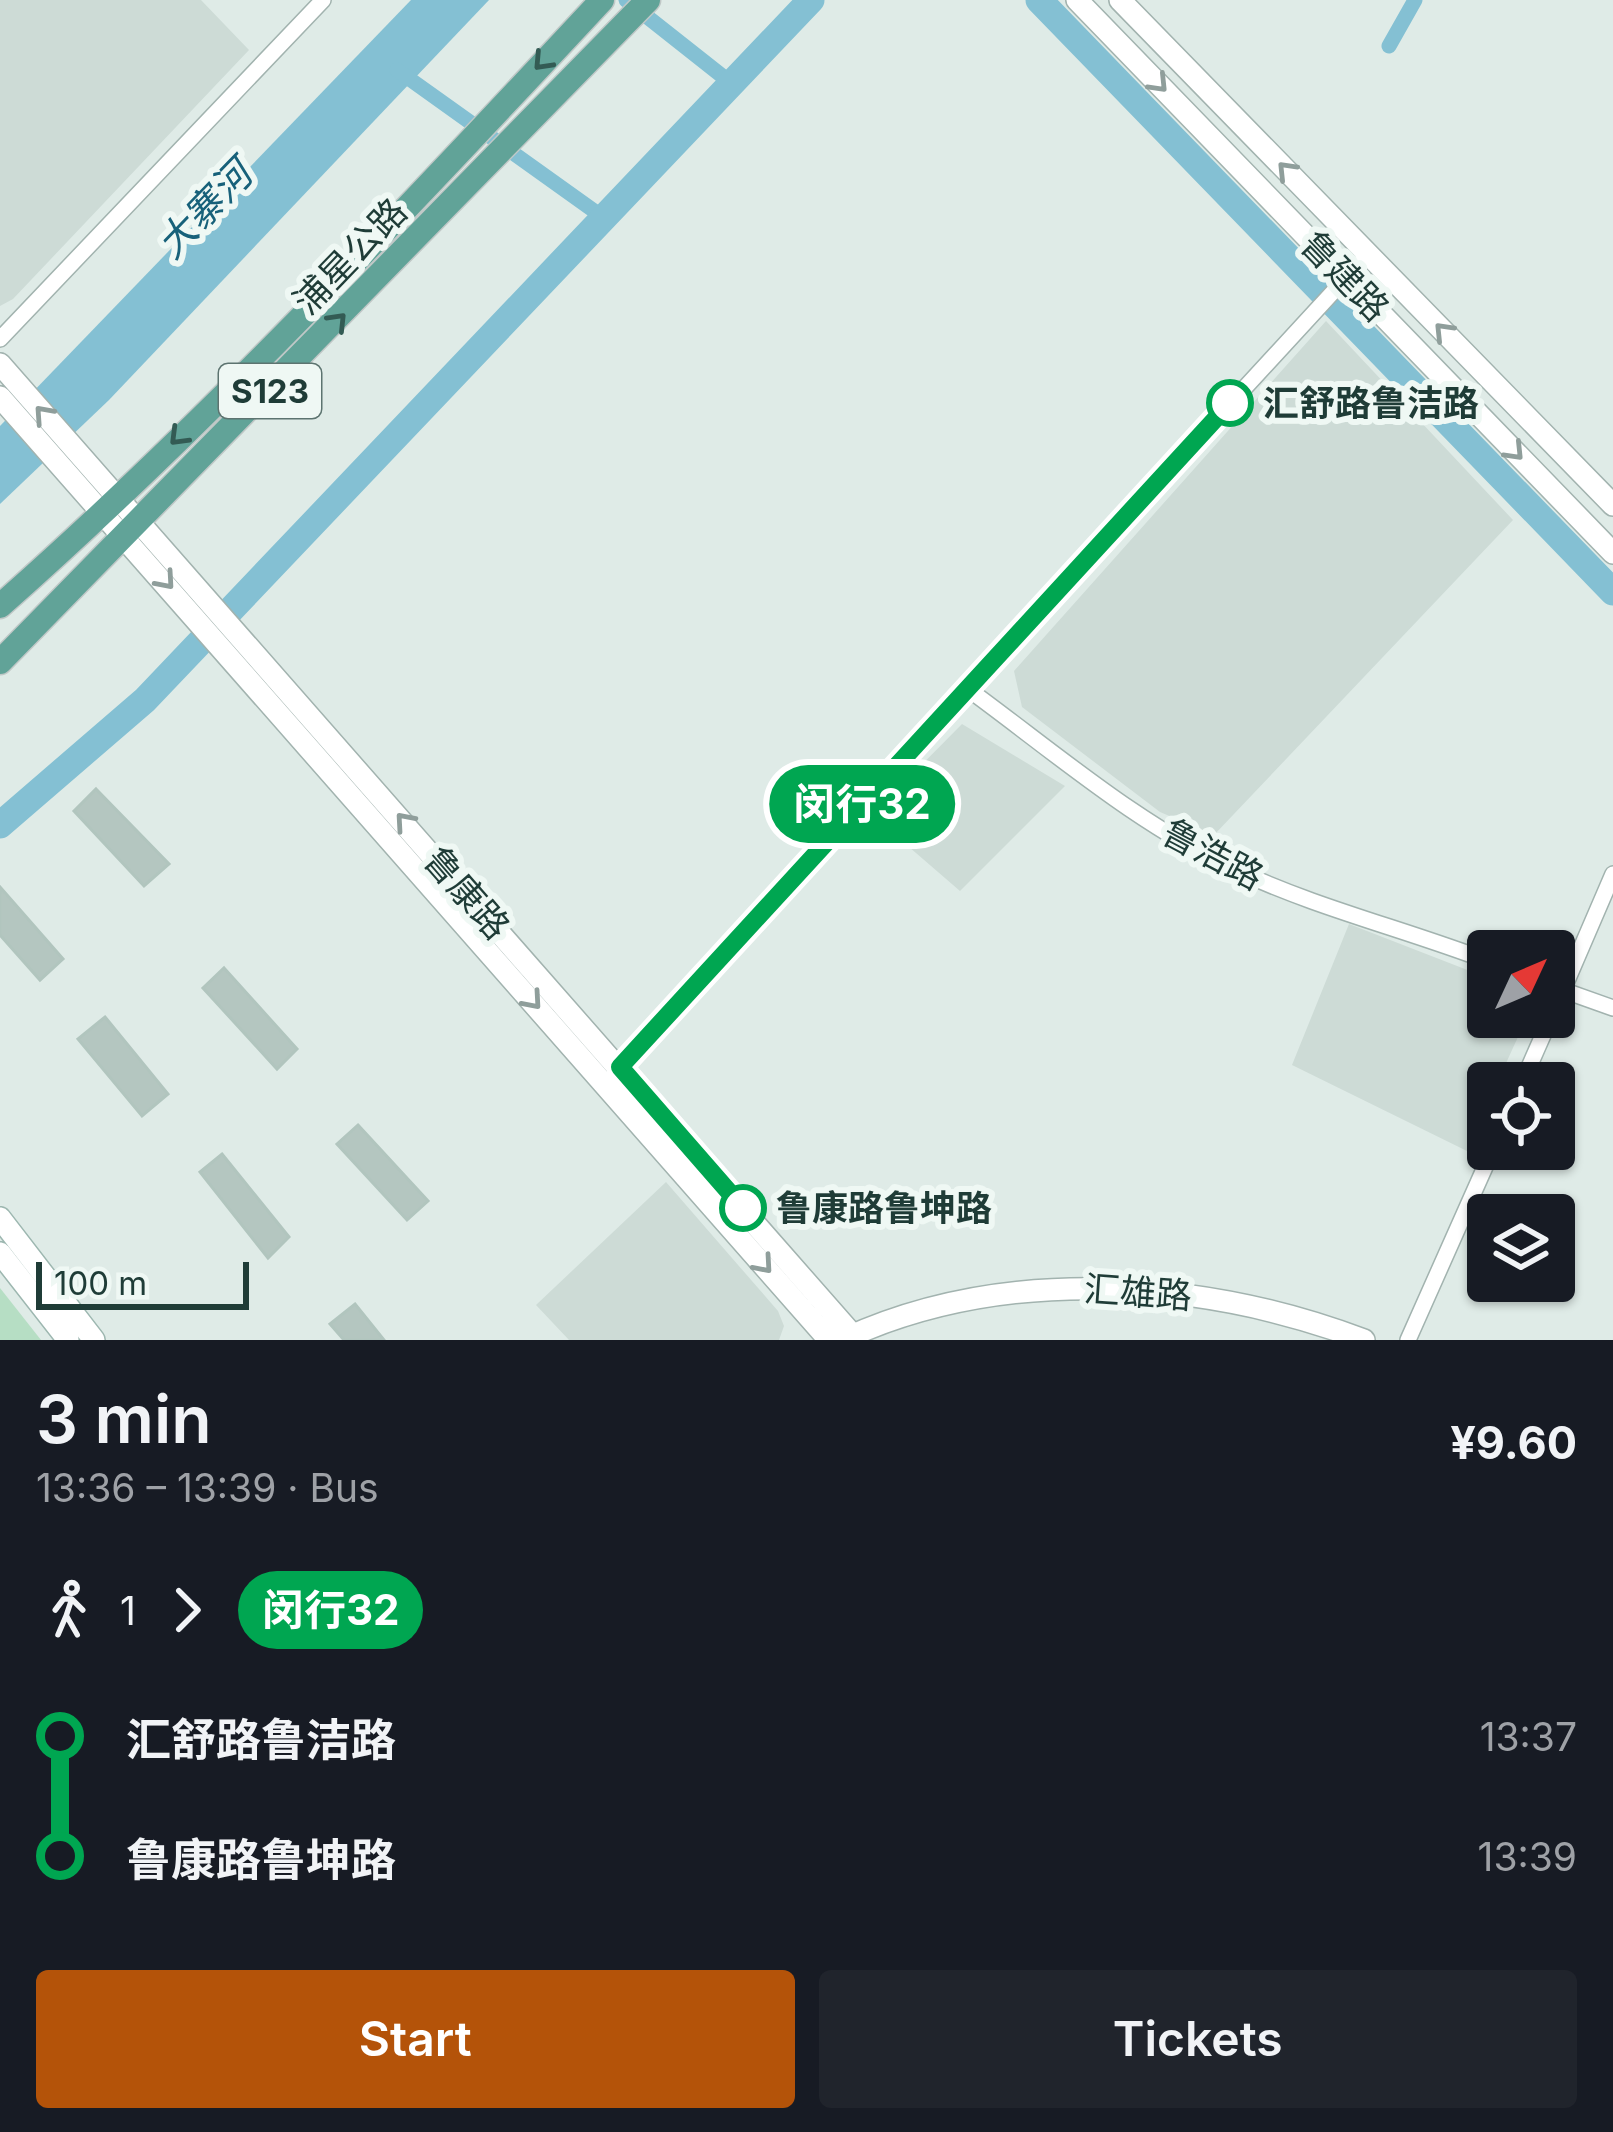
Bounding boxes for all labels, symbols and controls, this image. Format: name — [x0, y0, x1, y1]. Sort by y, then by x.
one-way arrow — [535, 49, 557, 70]
one-way arrow — [1144, 70, 1166, 92]
water label: 大寨河 — [146, 145, 266, 267]
one-way arrow — [1278, 162, 1300, 184]
street label: 浦星公路 — [284, 189, 416, 323]
street label: 鲁建路 — [1292, 222, 1398, 330]
one-way arrow — [324, 313, 346, 335]
one-way arrow — [1435, 323, 1457, 345]
road number: S123 — [219, 364, 321, 418]
marker: 汇舒路鲁洁路 — [1208, 381, 1252, 425]
place label: 汇舒路鲁洁路 — [1263, 381, 1479, 425]
one-way arrow — [35, 406, 57, 428]
one-way arrow — [170, 423, 192, 445]
one-way arrow — [1501, 438, 1523, 460]
one-way arrow — [152, 567, 173, 588]
line badge: 闵行32 — [778, 765, 946, 843]
text: 闵行32 — [793, 778, 931, 829]
street label: 鲁浩路 — [1155, 809, 1271, 899]
one-way arrow — [397, 813, 418, 835]
street label: 鲁康路 — [415, 838, 519, 948]
north arrow — [1467, 930, 1575, 1038]
map controls — [1467, 930, 1575, 1302]
one-way arrow — [519, 987, 540, 1009]
button: locate — [1467, 1062, 1575, 1170]
marker: 鲁康路鲁坤路 — [721, 1186, 765, 1230]
place label: 鲁康路鲁坤路 — [776, 1186, 992, 1230]
button: layers — [1467, 1194, 1575, 1302]
one-way arrow — [750, 1251, 771, 1273]
scale bar — [36, 1256, 249, 1309]
text: 100 m — [54, 1263, 147, 1303]
street label: 汇雄路 — [1083, 1266, 1193, 1318]
text: 3 min — [36, 1379, 212, 1459]
text: ¥9.60 — [1450, 1415, 1577, 1470]
text: 13:36 – 13:39 · Bus — [36, 1464, 379, 1511]
icon: walk — [36, 1577, 102, 1643]
icon: forward — [154, 1577, 220, 1643]
text: 闵行32 — [262, 1584, 399, 1635]
text: 1 — [120, 1587, 136, 1634]
text: 汇舒路鲁洁路 — [126, 1712, 396, 1767]
text: 13:37 — [1480, 1713, 1577, 1760]
text: 鲁康路鲁坤路 — [126, 1832, 396, 1887]
text: 13:39 — [1478, 1833, 1577, 1880]
button: Start — [36, 1970, 795, 2108]
button: Tickets — [819, 1970, 1577, 2108]

